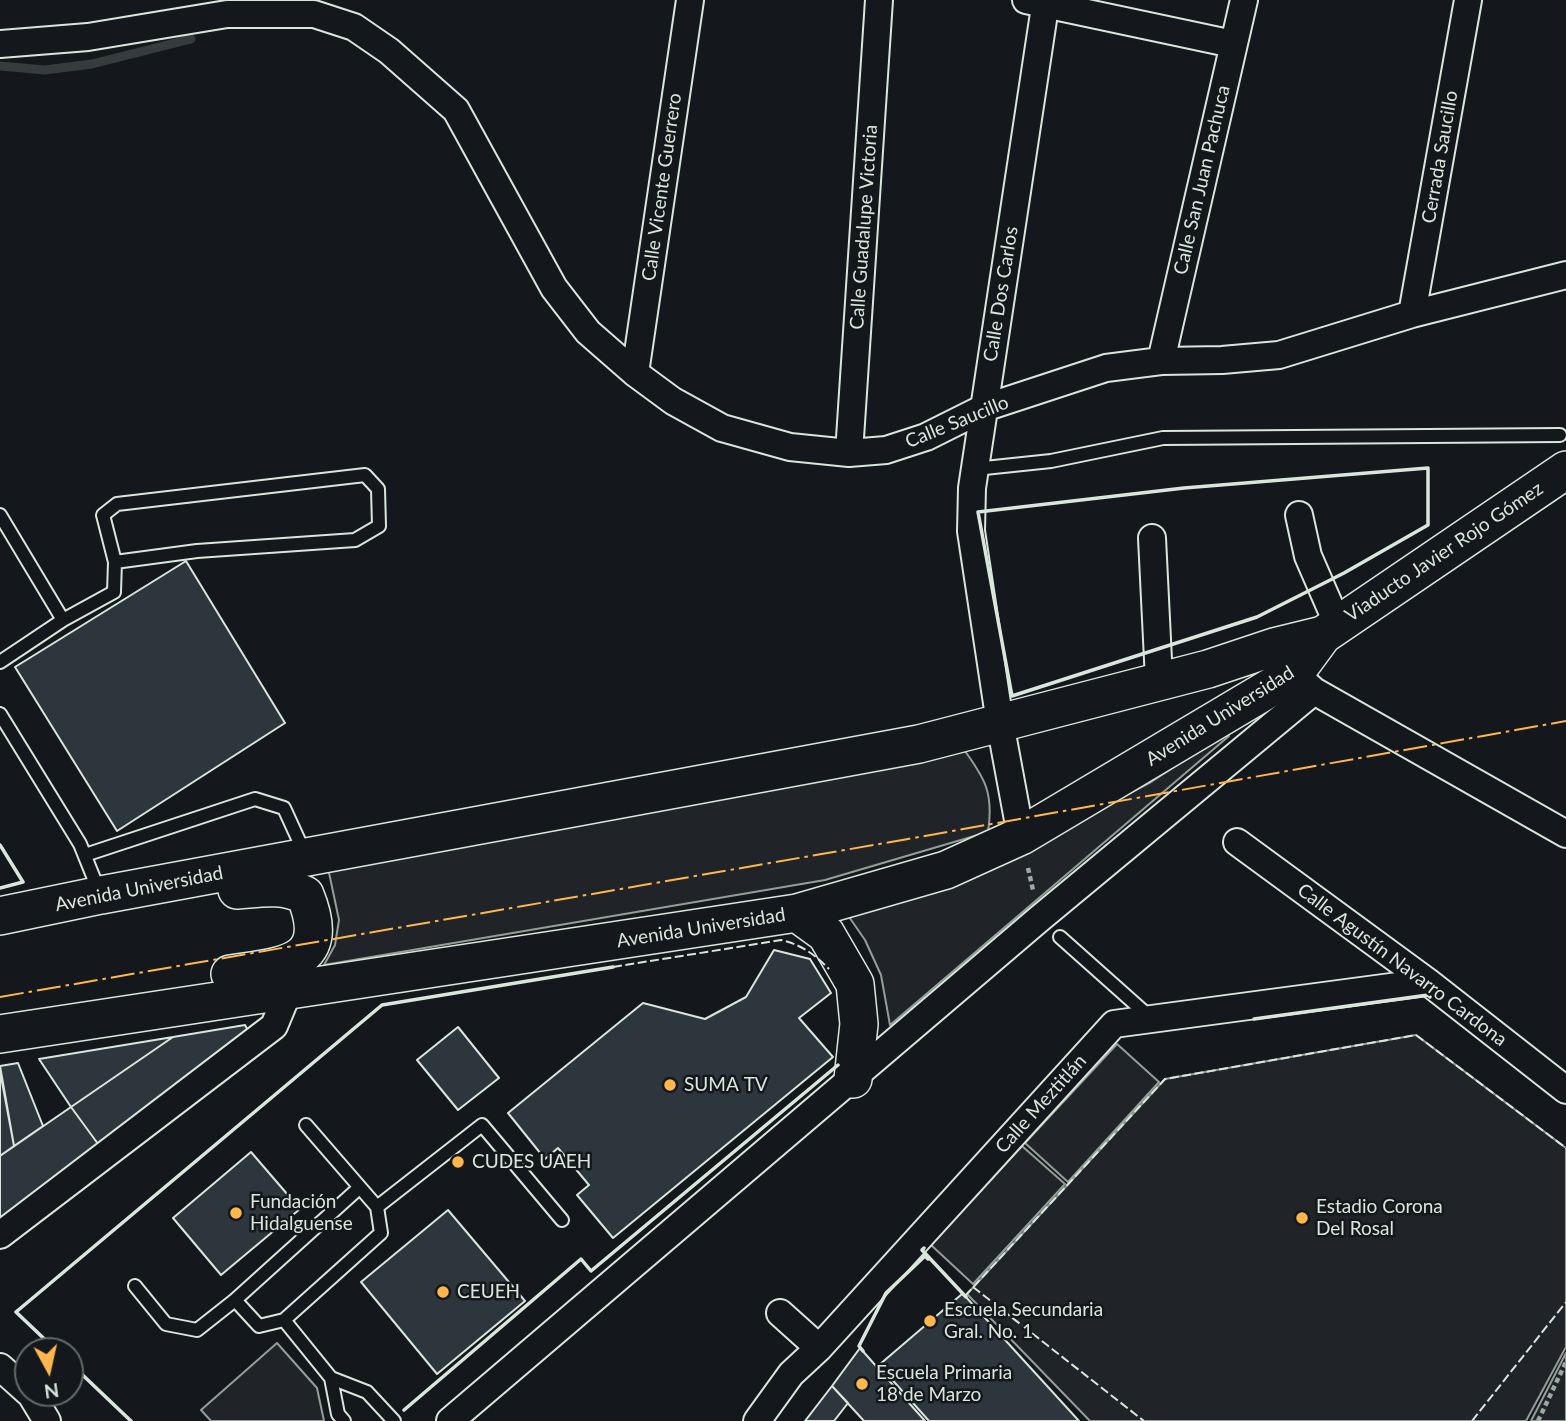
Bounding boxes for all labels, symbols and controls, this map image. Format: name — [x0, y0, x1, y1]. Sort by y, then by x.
street label: Calle San Juan Pachuca — [1169, 83, 1235, 277]
street label: Cerrada Saucillo — [1417, 89, 1463, 225]
street label: Calle Vicente Guerrero — [638, 92, 686, 282]
street label: Calle Guadalupe Victoria — [845, 124, 883, 330]
street label: Calle Dos Carlos — [979, 225, 1023, 363]
street label: Calle Saucillo — [902, 391, 1012, 453]
street label: Viaducto Javier Rojo Gómez — [1341, 477, 1547, 627]
street label: Avenida Universidad — [1142, 661, 1298, 771]
street label: Avenida Universidad — [53, 862, 225, 916]
street label: Calle Agustín Navarro Cardona — [1293, 879, 1511, 1051]
street label: Avenida Universidad — [615, 903, 787, 953]
street label: Calle Meztitlán — [991, 1050, 1091, 1158]
place label: SUMA TV — [684, 1074, 768, 1096]
marker: SUMA TV — [662, 1077, 678, 1093]
place label: CUDES UAEH — [472, 1151, 591, 1173]
marker: CUDES UAEH — [450, 1154, 466, 1170]
place label: Fundación Hidalguense — [250, 1191, 353, 1235]
place label: Estadio Corona Del Rosal — [1316, 1196, 1443, 1240]
marker: Fundación Hidalguense — [228, 1205, 244, 1221]
marker: Estadio Corona Del Rosal — [1294, 1210, 1310, 1226]
place label: CEUEH — [457, 1281, 520, 1303]
marker: CEUEH — [435, 1284, 451, 1300]
place label: Escuela Secundaria Gral. No. 1 — [944, 1299, 1103, 1343]
marker: Escuela Secundaria Gral. No. 1 — [922, 1313, 938, 1329]
north arrow — [14, 1337, 84, 1407]
place label: Escuela Primaria 18 de Marzo — [876, 1362, 1012, 1406]
marker: Escuela Primaria 18 de Marzo — [854, 1376, 870, 1392]
text: N — [43, 1379, 61, 1404]

